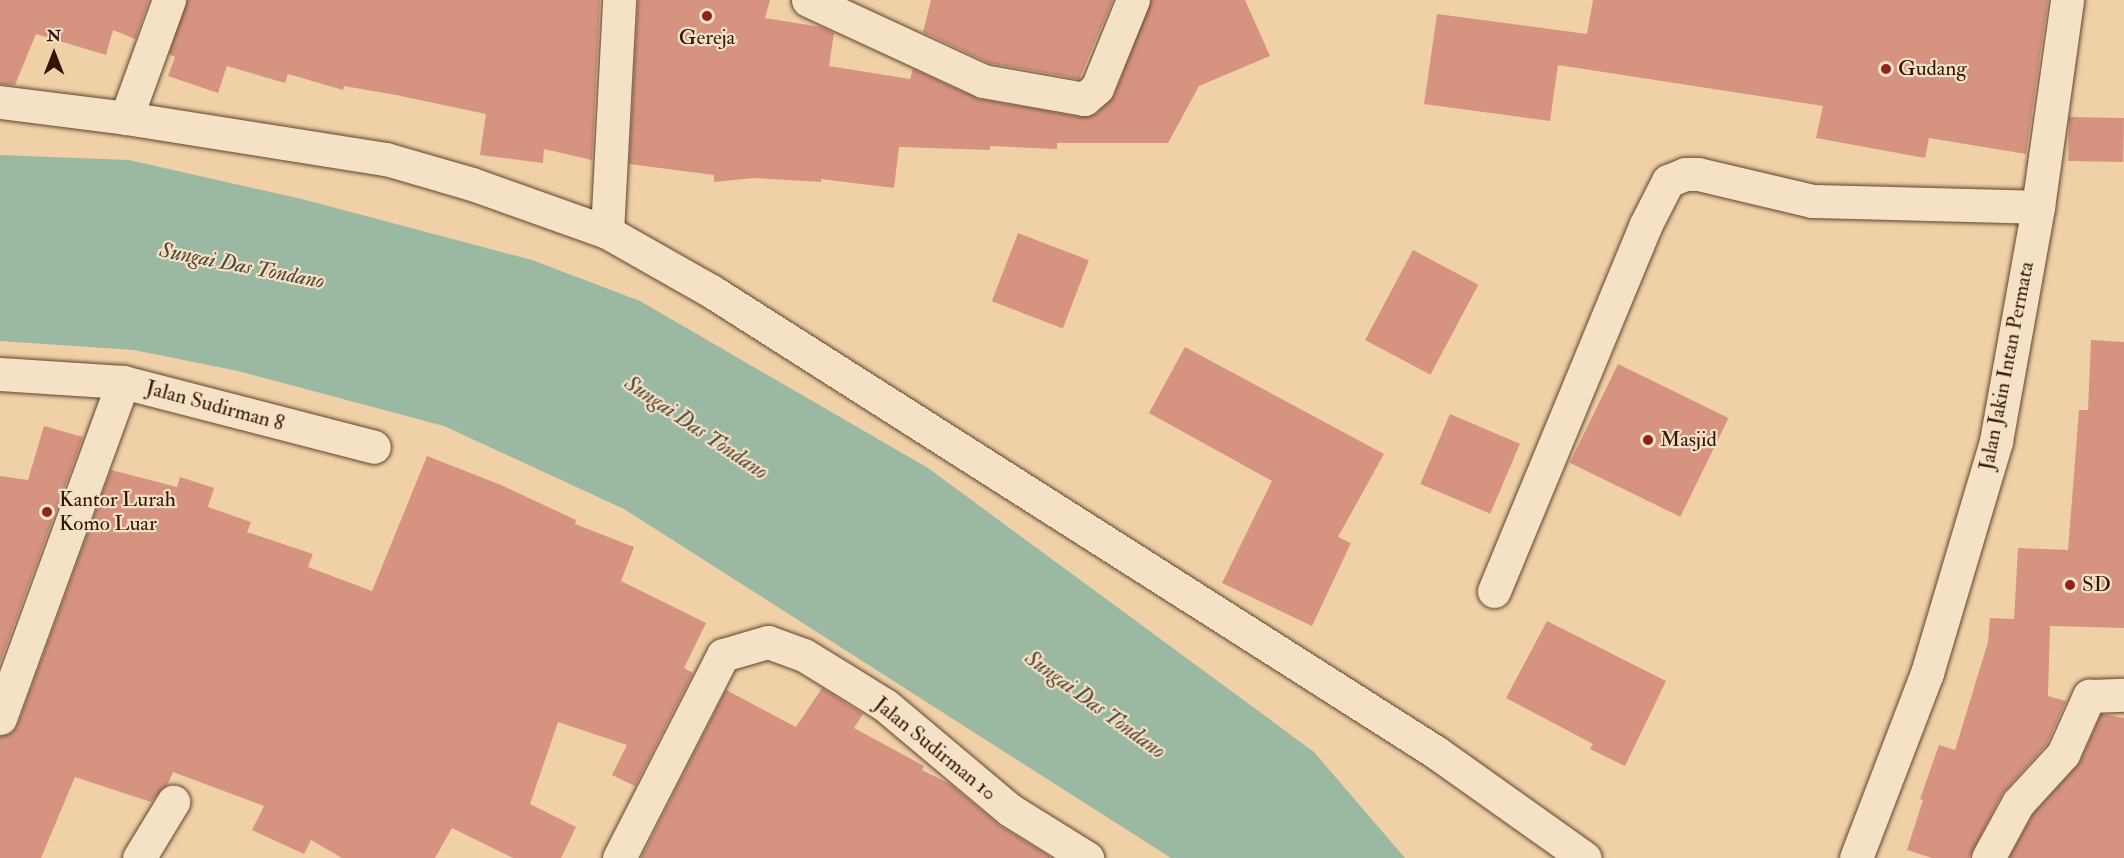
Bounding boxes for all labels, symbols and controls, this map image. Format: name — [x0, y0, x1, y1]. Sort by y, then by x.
marker: Gereja — [700, 9, 714, 23]
north arrow — [24, 24, 84, 84]
place label: Gereja — [679, 25, 735, 51]
text: N — [47, 26, 61, 46]
place label: Gudang — [1898, 56, 1967, 82]
marker: Gudang — [1879, 62, 1893, 76]
water label: Sungai Das Tondano — [157, 237, 327, 295]
street label: Jalan Jakin Intan Permata — [1974, 259, 2040, 473]
water label: Sungai Das Tondano — [619, 370, 773, 486]
street label: Jalan Sudirman 8 — [143, 375, 287, 437]
place label: Masjid — [1660, 427, 1717, 453]
marker: Masjid — [1641, 433, 1655, 447]
place label: Kantor Lurah Komo Luar — [59, 487, 176, 537]
marker: Kantor Lurah Komo Luar — [40, 505, 54, 519]
place label: SD — [2082, 572, 2111, 598]
marker: SD — [2063, 578, 2077, 592]
water label: Sungai Das Tondano — [1020, 645, 1170, 765]
street label: Jalan Sudirman 10 — [869, 692, 1001, 806]

